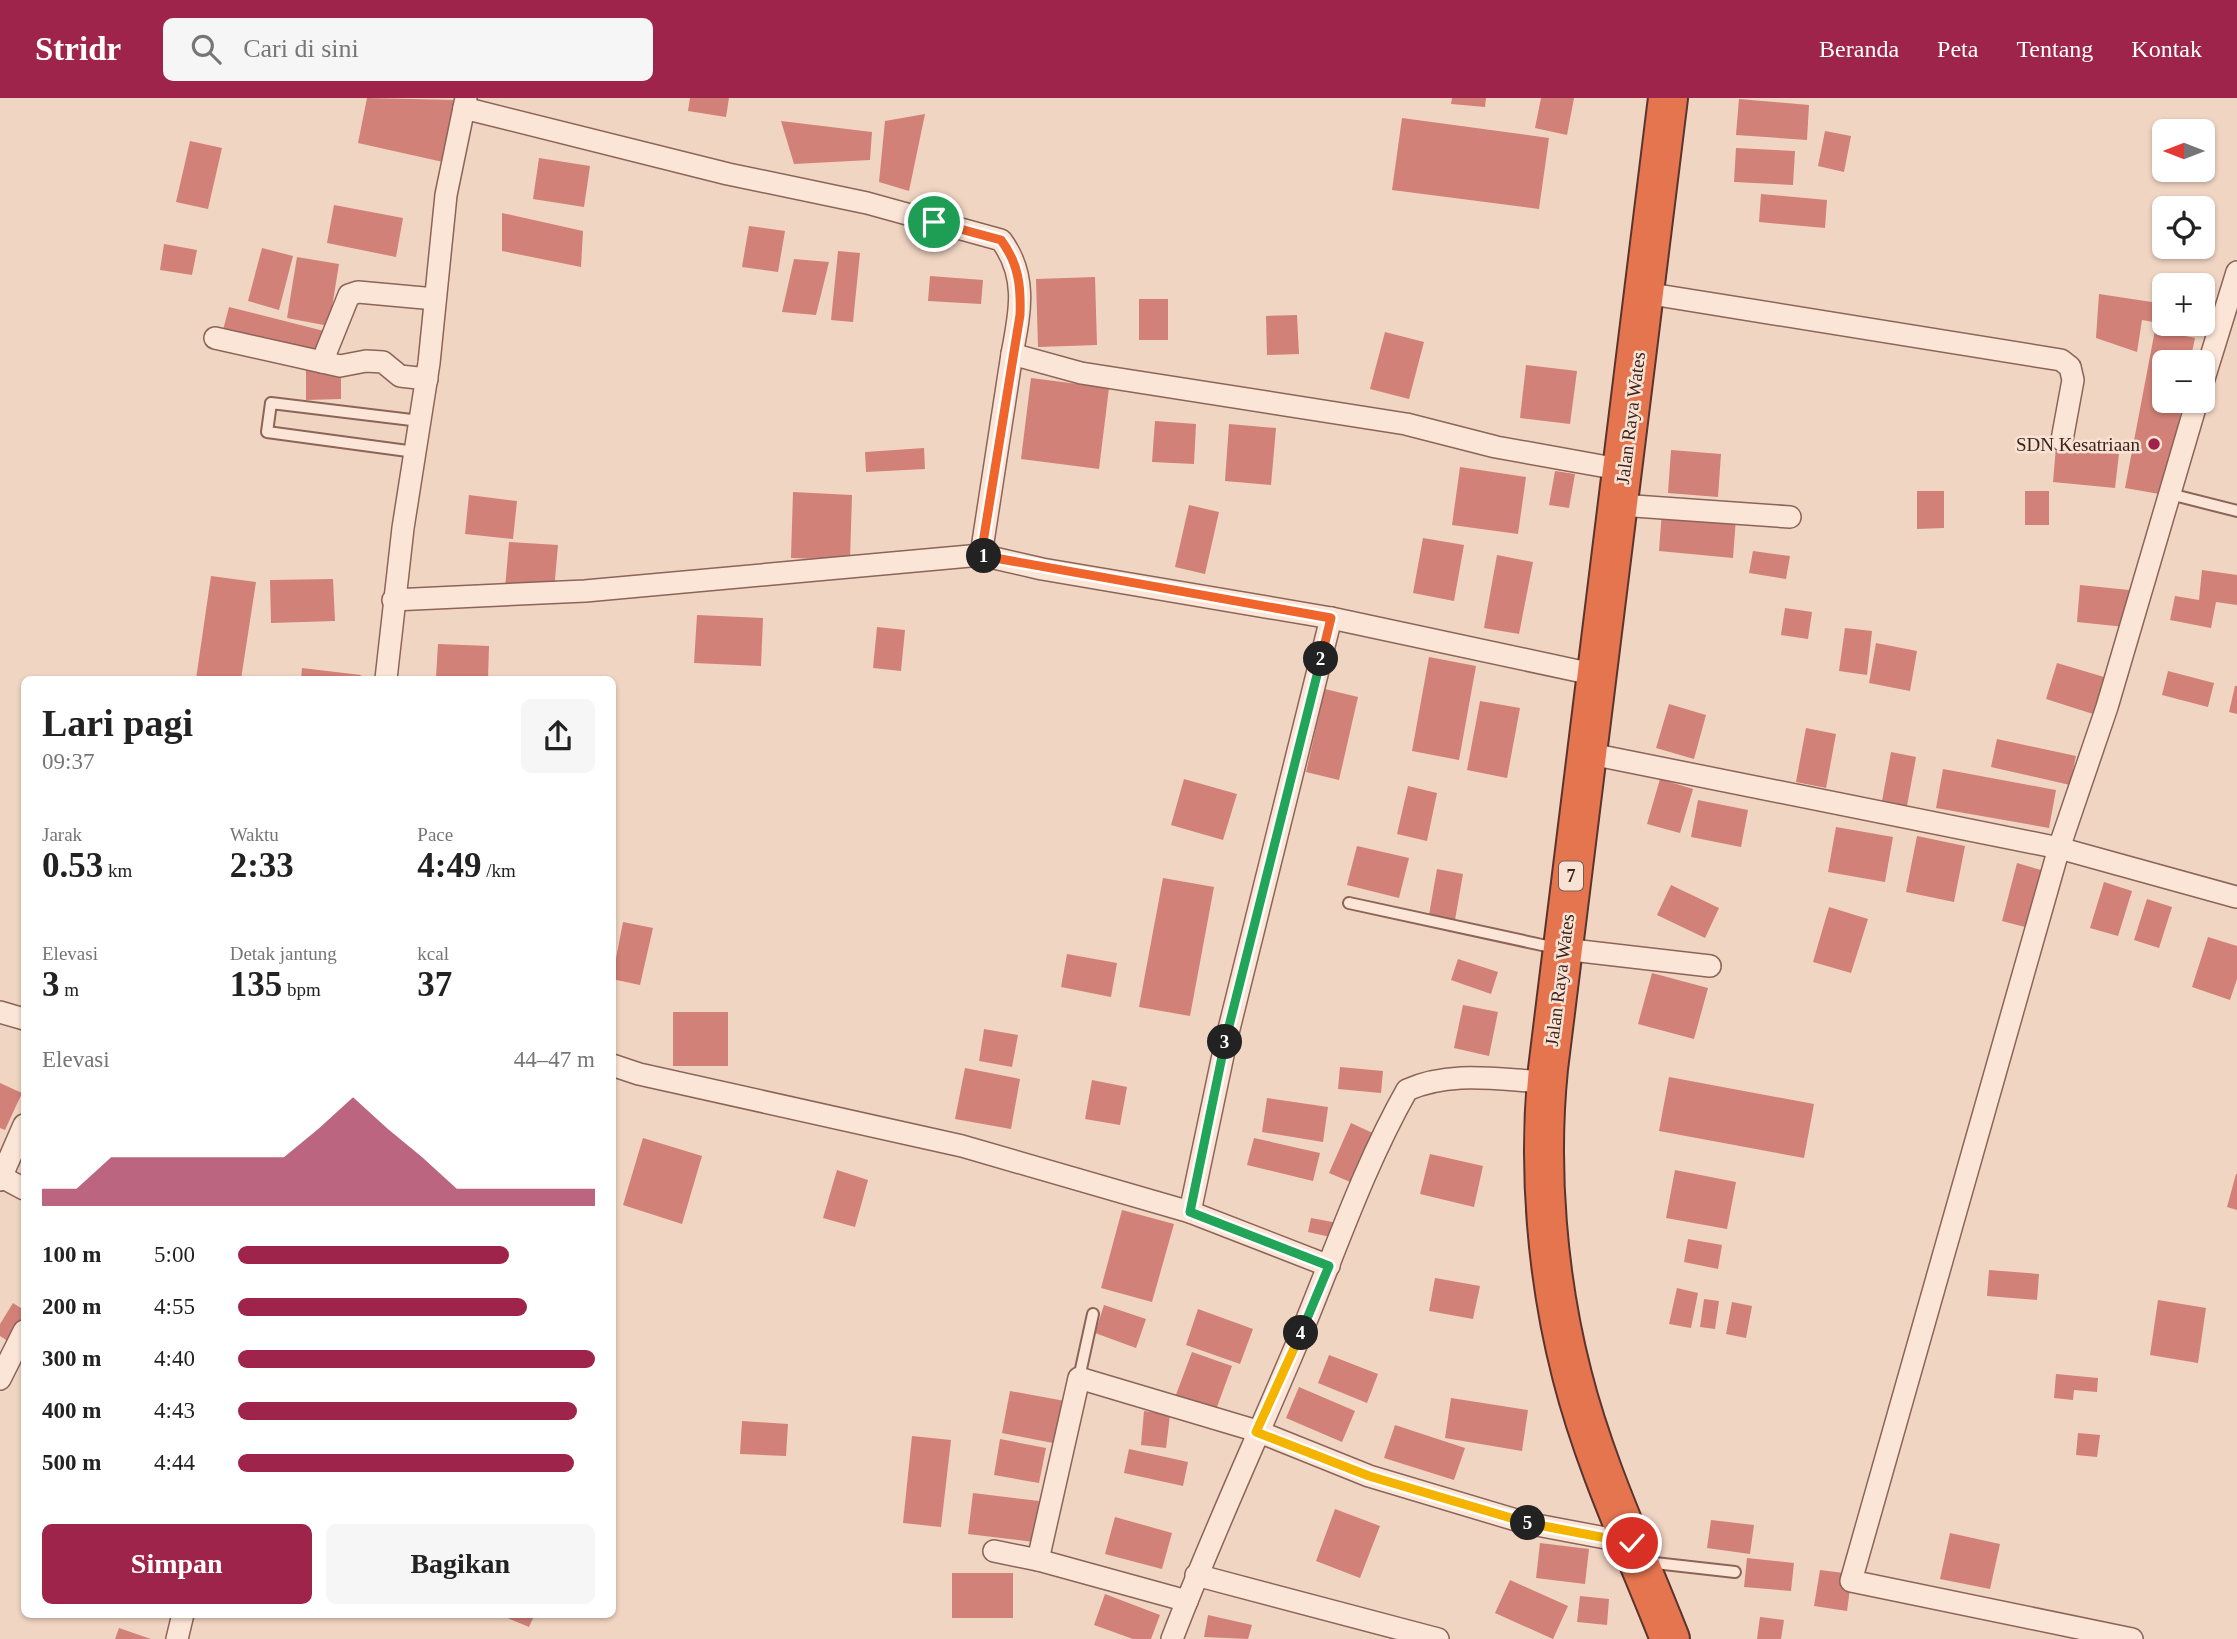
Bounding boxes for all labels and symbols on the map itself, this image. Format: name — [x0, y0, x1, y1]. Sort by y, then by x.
north arrow — [2152, 119, 2216, 182]
pin — [904, 192, 964, 252]
street label: Jalan Raya Wates — [1612, 351, 1649, 485]
place label: SDN Kesatriaan — [2016, 434, 2140, 455]
marker: SDN Kesatriaan — [2146, 436, 2162, 452]
pin: 1 — [967, 538, 1002, 574]
pin: 2 — [1304, 642, 1338, 676]
road number: 7 — [1559, 862, 1583, 890]
street label: Jalan Raya Wates — [1541, 913, 1578, 1047]
pin: 3 — [1208, 1024, 1242, 1060]
pin: 4 — [1284, 1316, 1318, 1350]
pin: 5 — [1510, 1506, 1546, 1540]
pin — [1602, 1513, 1662, 1573]

